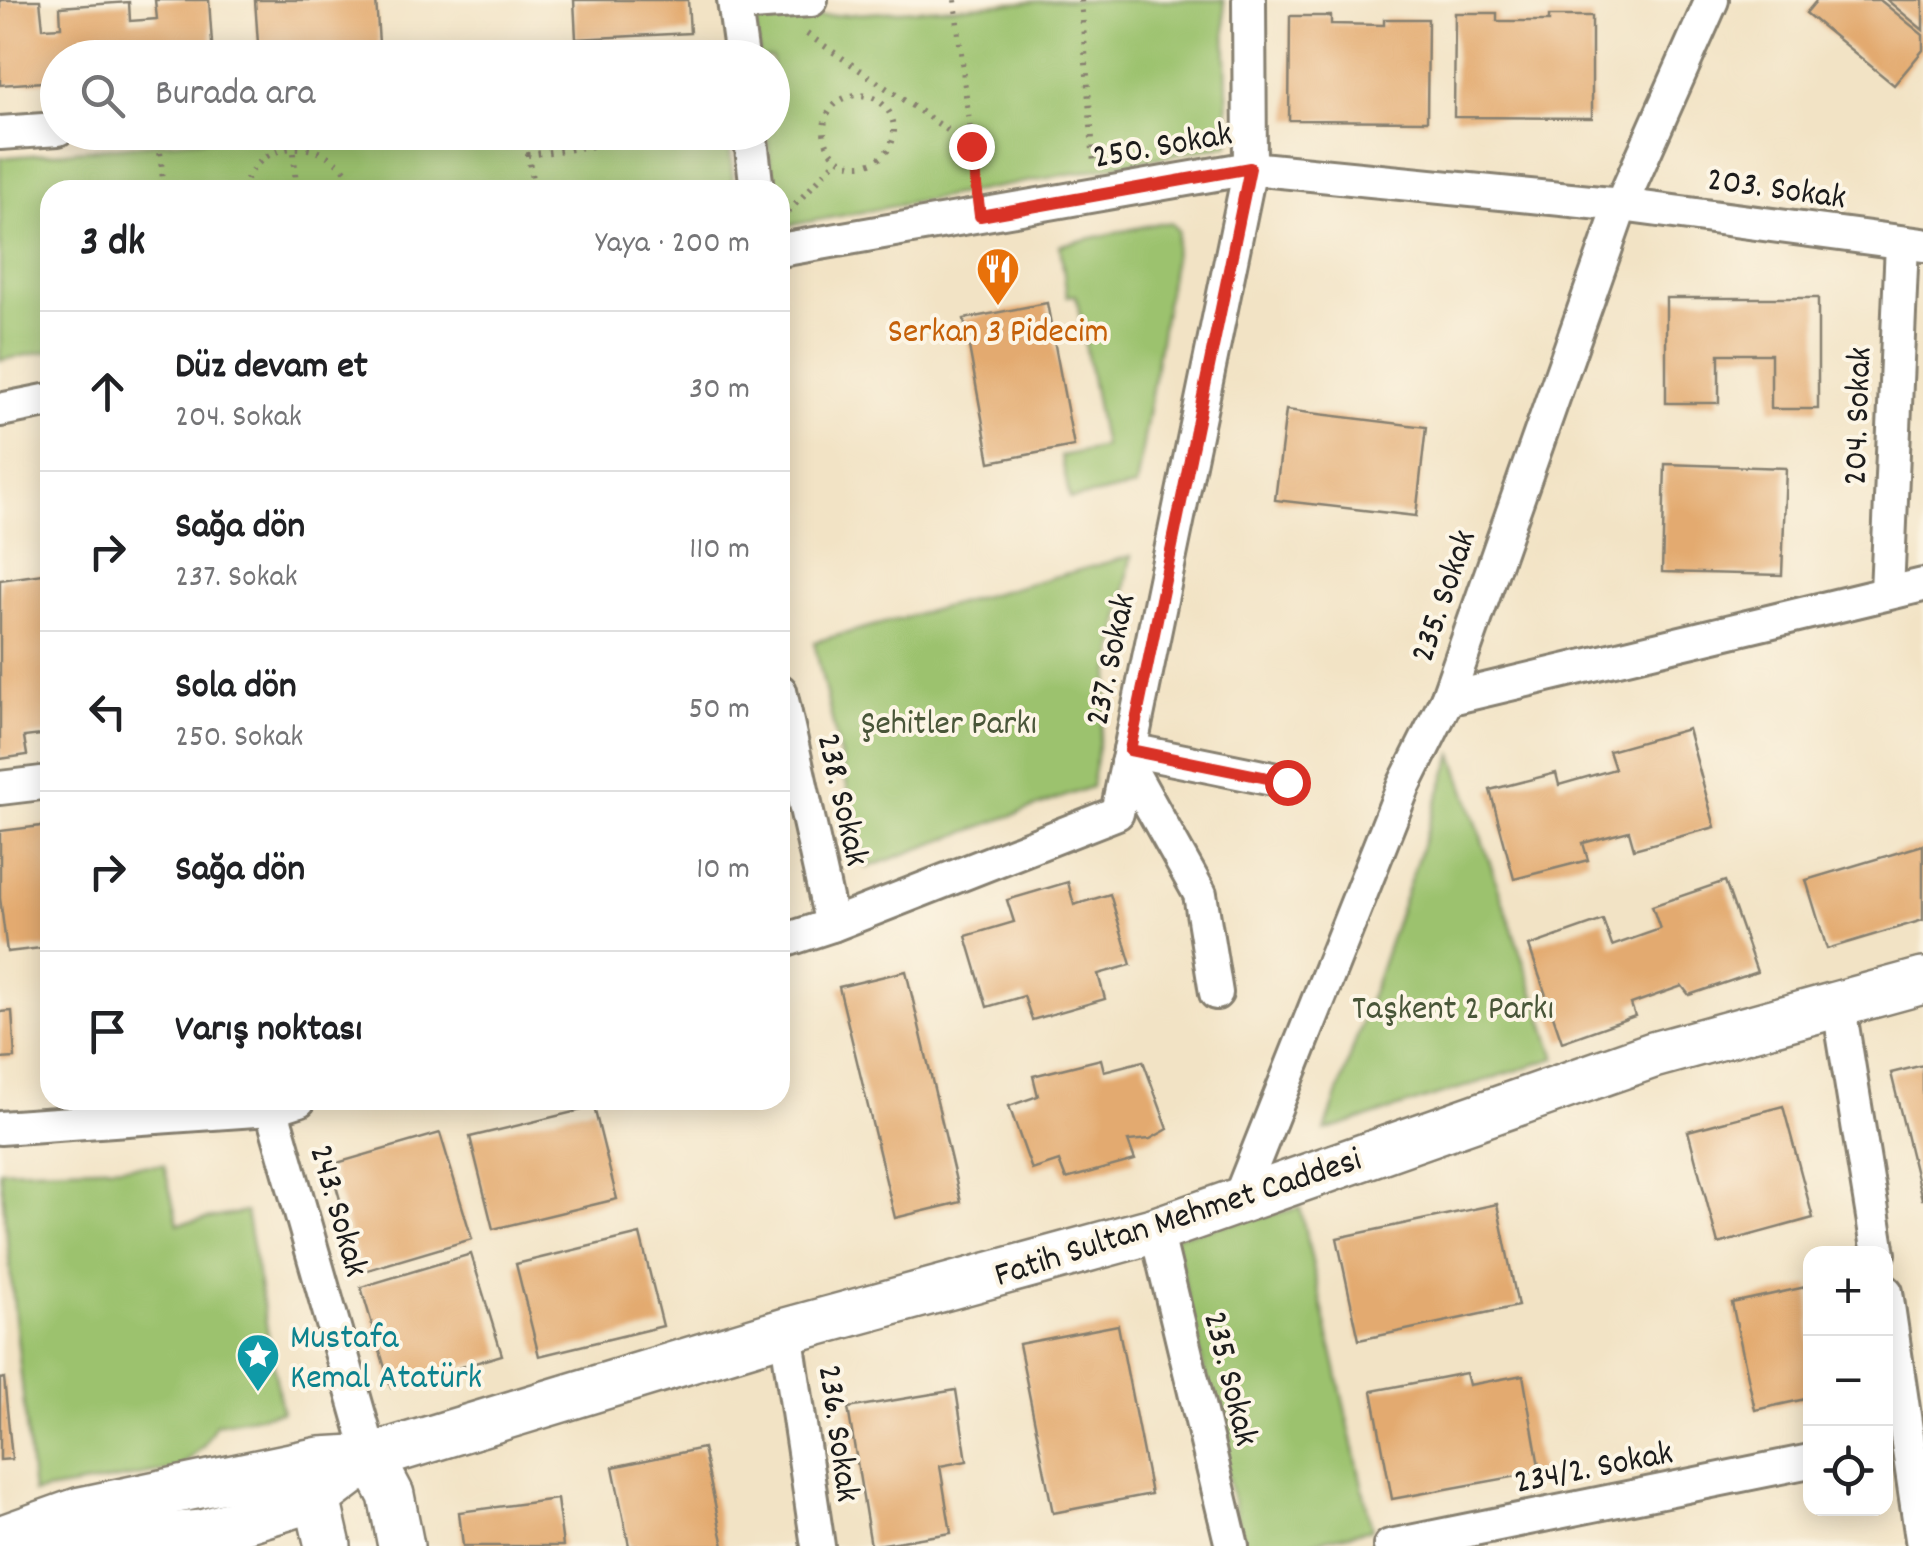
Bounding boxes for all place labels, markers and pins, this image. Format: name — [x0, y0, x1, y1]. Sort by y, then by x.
restaurant icon: Serkan 3 Pidecim — [975, 246, 1021, 307]
place label: Serkan 3 Pidecim — [888, 309, 1108, 359]
place label: Mustafa Kemal Atatürk — [290, 1315, 482, 1405]
place icon: Mustafa Kemal Atatürk — [235, 1332, 281, 1393]

